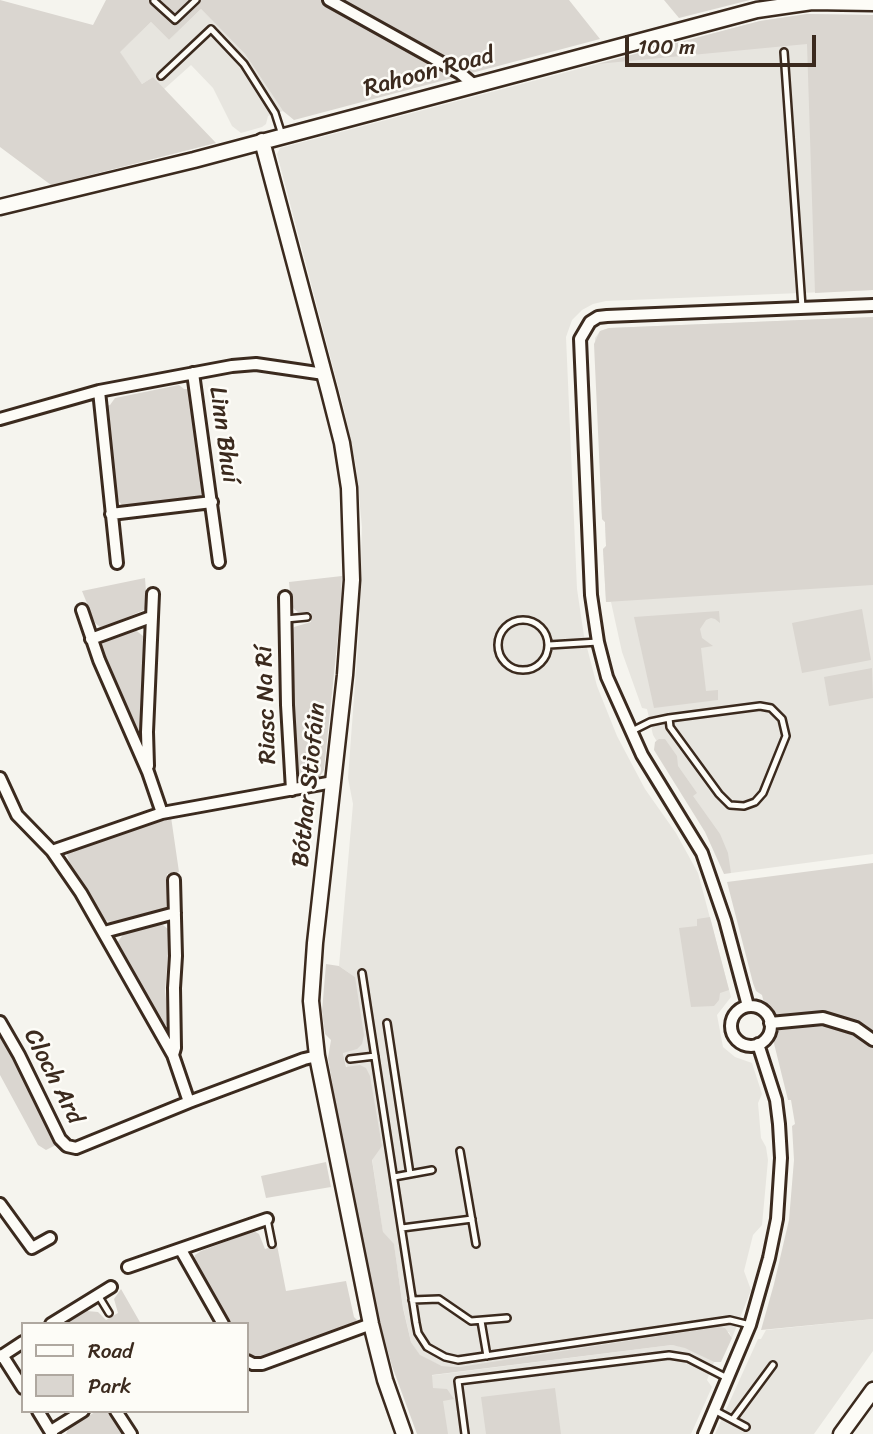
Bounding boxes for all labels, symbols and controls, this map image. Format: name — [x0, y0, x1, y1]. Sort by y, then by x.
scale bar — [628, 21, 819, 65]
text: 100 m — [638, 28, 695, 66]
street label: Rahoon Road — [361, 42, 497, 104]
street label: Linn Bhuí — [202, 385, 244, 485]
street label: Riasc Na Rí — [251, 645, 283, 765]
street label: Bóthar Stiofáin — [287, 701, 333, 869]
street label: Cloch Ard — [17, 1025, 89, 1129]
legend — [21, 1322, 248, 1413]
text: Road — [88, 1332, 133, 1370]
text: Park — [88, 1367, 131, 1405]

